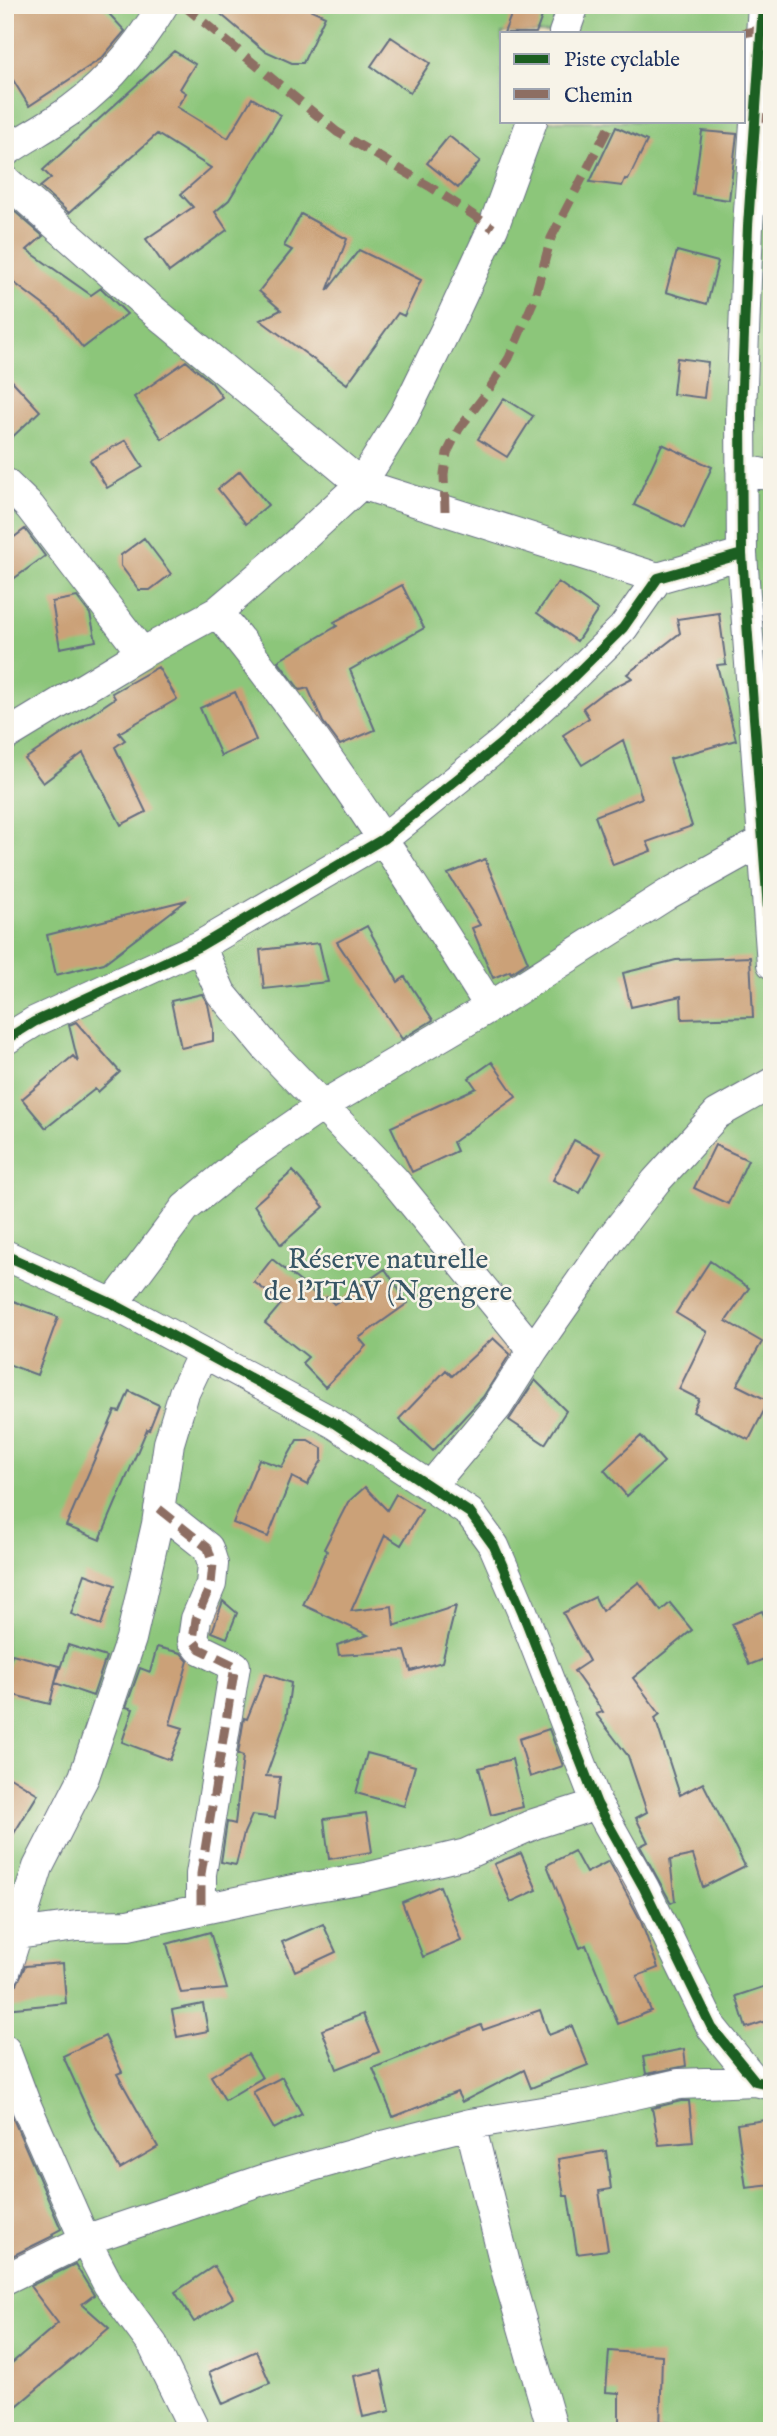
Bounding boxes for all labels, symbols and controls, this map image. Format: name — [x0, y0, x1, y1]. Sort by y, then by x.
legend — [500, 32, 746, 122]
text: Piste cyclable — [564, 47, 680, 74]
text: Chemin — [564, 83, 633, 110]
park label: Réserve naturelle de l'ITAV (Ngengere — [264, 1243, 512, 1310]

